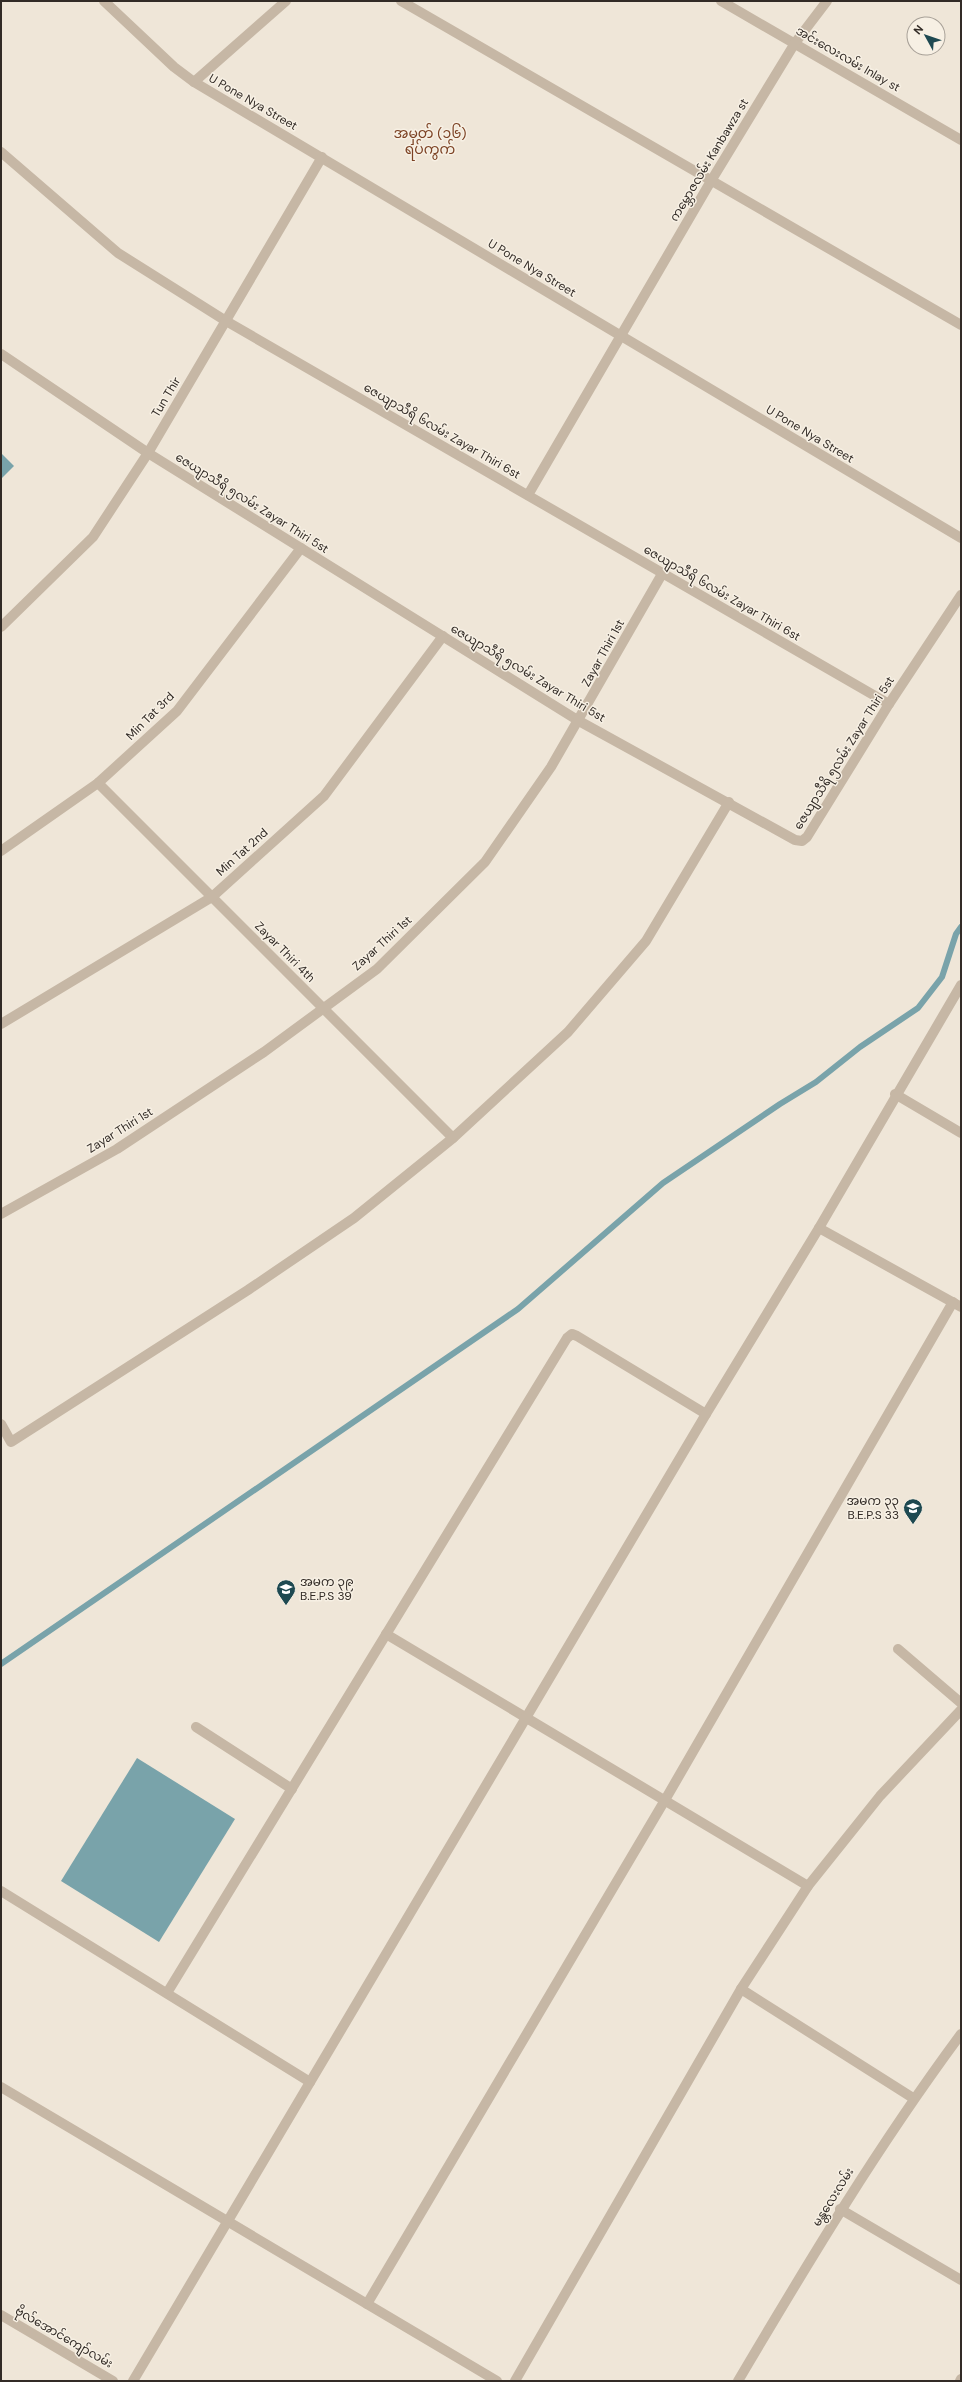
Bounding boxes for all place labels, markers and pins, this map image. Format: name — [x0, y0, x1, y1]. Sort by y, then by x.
place label: အမက ၃၃ B.E.P.S 33 — [847, 1493, 899, 1523]
school or university icon: အမက ၃၃ B.E.P.S 33 — [902, 1497, 924, 1525]
place label: အမက ၃၉ B.E.P.S 39 — [300, 1574, 354, 1604]
school or university icon: အမက ၃၉ B.E.P.S 39 — [275, 1578, 297, 1606]

